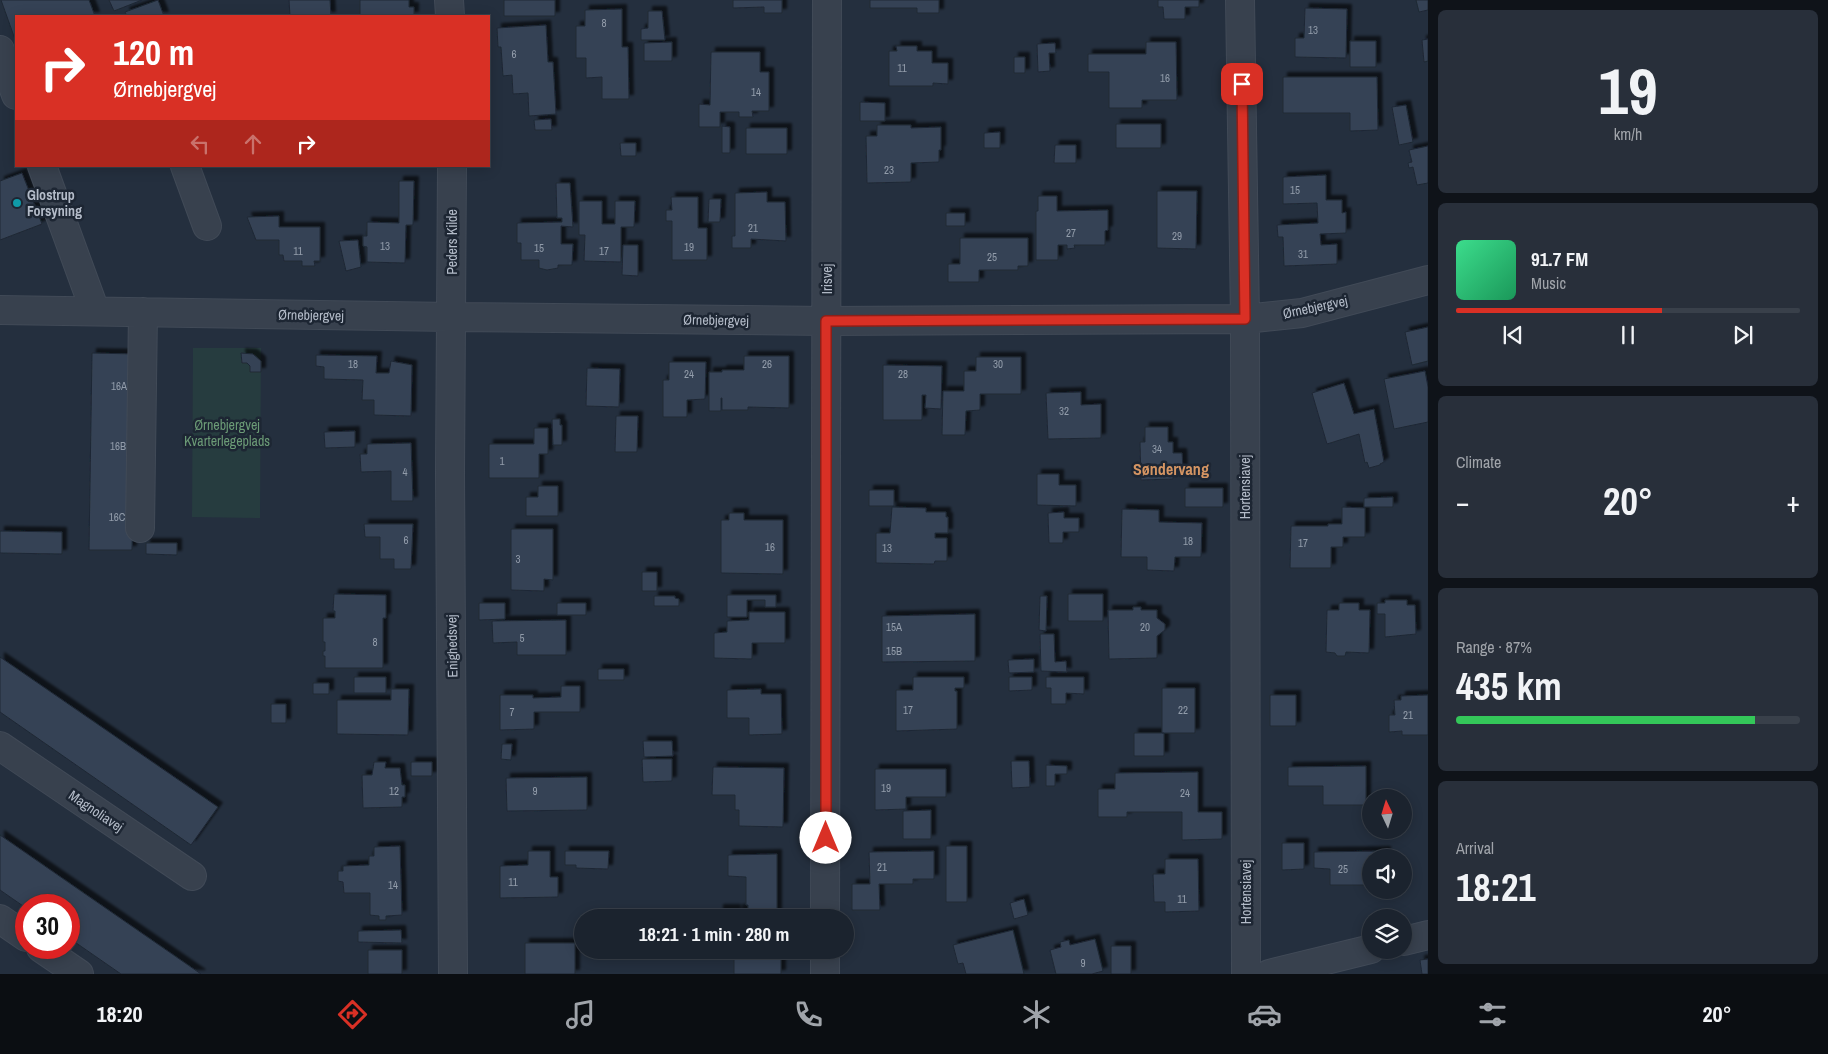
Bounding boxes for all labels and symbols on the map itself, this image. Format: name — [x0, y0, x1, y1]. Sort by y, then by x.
house number: 8 — [601, 16, 607, 30]
house number: 13 — [1308, 23, 1318, 37]
house number: 6 — [511, 47, 517, 61]
house number: 11 — [897, 61, 907, 75]
pin — [1221, 63, 1263, 105]
house number: 16 — [1160, 71, 1170, 85]
house number: 14 — [751, 85, 761, 99]
house number: 23 — [884, 163, 894, 177]
house number: 15 — [1290, 183, 1300, 197]
place label: Glostrup Forsyning — [27, 186, 82, 220]
marker: Glostrup Forsyning — [11, 197, 23, 209]
street label: Peders Kilde — [443, 209, 461, 275]
house number: 21 — [748, 221, 758, 235]
house number: 27 — [1066, 226, 1076, 240]
house number: 29 — [1172, 229, 1182, 243]
house number: 13 — [380, 239, 390, 253]
house number: 19 — [684, 240, 694, 254]
house number: 15 — [534, 241, 544, 255]
house number: 11 — [293, 244, 303, 258]
house number: 17 — [599, 244, 609, 258]
house number: 31 — [1298, 247, 1308, 261]
house number: 25 — [987, 250, 997, 264]
street label: Irisvej — [818, 264, 836, 294]
street label: Ørnebjergvej — [1281, 291, 1349, 323]
street label: Ørnebjergvej — [278, 305, 344, 325]
street label: Ørnebjergvej — [683, 310, 749, 330]
house number: 18 — [348, 357, 358, 371]
house number: 26 — [762, 357, 772, 371]
house number: 30 — [993, 357, 1003, 371]
house number: 24 — [684, 367, 694, 381]
house number: 28 — [898, 367, 908, 381]
house number: 16A — [111, 379, 128, 393]
house number: 32 — [1059, 404, 1069, 418]
park label: Ørnebjergvej Kvarterlegeplads — [184, 416, 270, 450]
house number: 16B — [110, 439, 126, 453]
house number: 34 — [1152, 442, 1162, 456]
house number: 1 — [499, 454, 505, 468]
street label: Hortensiavej — [1236, 455, 1254, 519]
district label: Søndervang — [1133, 458, 1209, 480]
house number: 4 — [402, 465, 408, 479]
house number: 16C — [109, 510, 126, 524]
house number: 6 — [403, 533, 409, 547]
house number: 18 — [1183, 534, 1193, 548]
house number: 17 — [1298, 536, 1308, 550]
house number: 16 — [765, 540, 775, 554]
house number: 13 — [882, 541, 892, 555]
house number: 3 — [515, 552, 521, 566]
street label: Enighedsvej — [442, 614, 462, 678]
house number: 15A — [886, 620, 903, 634]
house number: 20 — [1140, 620, 1150, 634]
house number: 5 — [519, 631, 525, 645]
house number: 8 — [372, 635, 378, 649]
house number: 15B — [886, 644, 902, 658]
house number: 17 — [903, 703, 913, 717]
house number: 22 — [1178, 703, 1188, 717]
house number: 7 — [509, 705, 515, 719]
house number: 21 — [1403, 708, 1413, 722]
house number: 19 — [881, 781, 891, 795]
house number: 12 — [389, 784, 399, 798]
house number: 9 — [532, 784, 538, 798]
street label: Magnoliavej — [65, 786, 127, 836]
house number: 24 — [1180, 786, 1190, 800]
north arrow — [1362, 789, 1412, 839]
position arrow — [799, 811, 851, 863]
house number: 21 — [877, 860, 887, 874]
street label: Hortensiavej — [1237, 860, 1255, 924]
house number: 25 — [1338, 862, 1348, 876]
house number: 11 — [508, 875, 518, 889]
house number: 14 — [388, 878, 398, 892]
house number: 11 — [1177, 892, 1187, 906]
speed limit sign: 30 — [15, 894, 80, 959]
house number: 9 — [1080, 956, 1086, 970]

